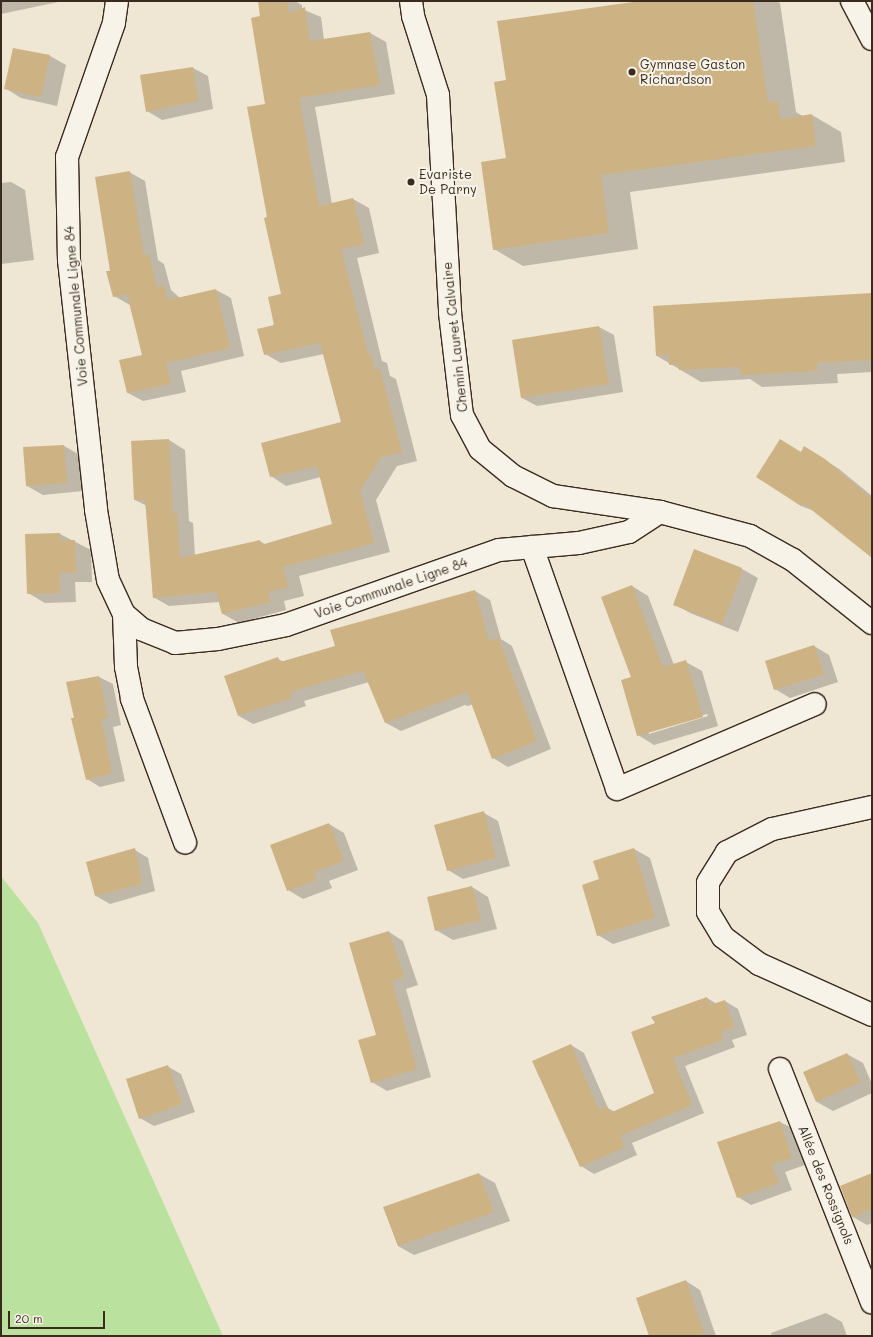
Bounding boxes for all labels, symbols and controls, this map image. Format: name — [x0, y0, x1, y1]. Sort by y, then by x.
place label: Gymnase Gaston Richardson — [640, 57, 745, 88]
marker: Gymnase Gaston Richardson — [627, 67, 637, 77]
place label: Evariste De Parny — [419, 167, 477, 198]
marker: Evariste De Parny — [406, 177, 416, 187]
street label: Voie Communale Ligne 84 — [61, 225, 91, 387]
street label: Chemin Lauret Calvaire — [439, 261, 471, 413]
street label: Voie Communale Ligne 84 — [312, 554, 470, 622]
street label: Allée des Rossignols — [795, 1123, 857, 1247]
scale bar — [10, 1303, 107, 1329]
text: 20 m — [15, 1310, 43, 1326]

